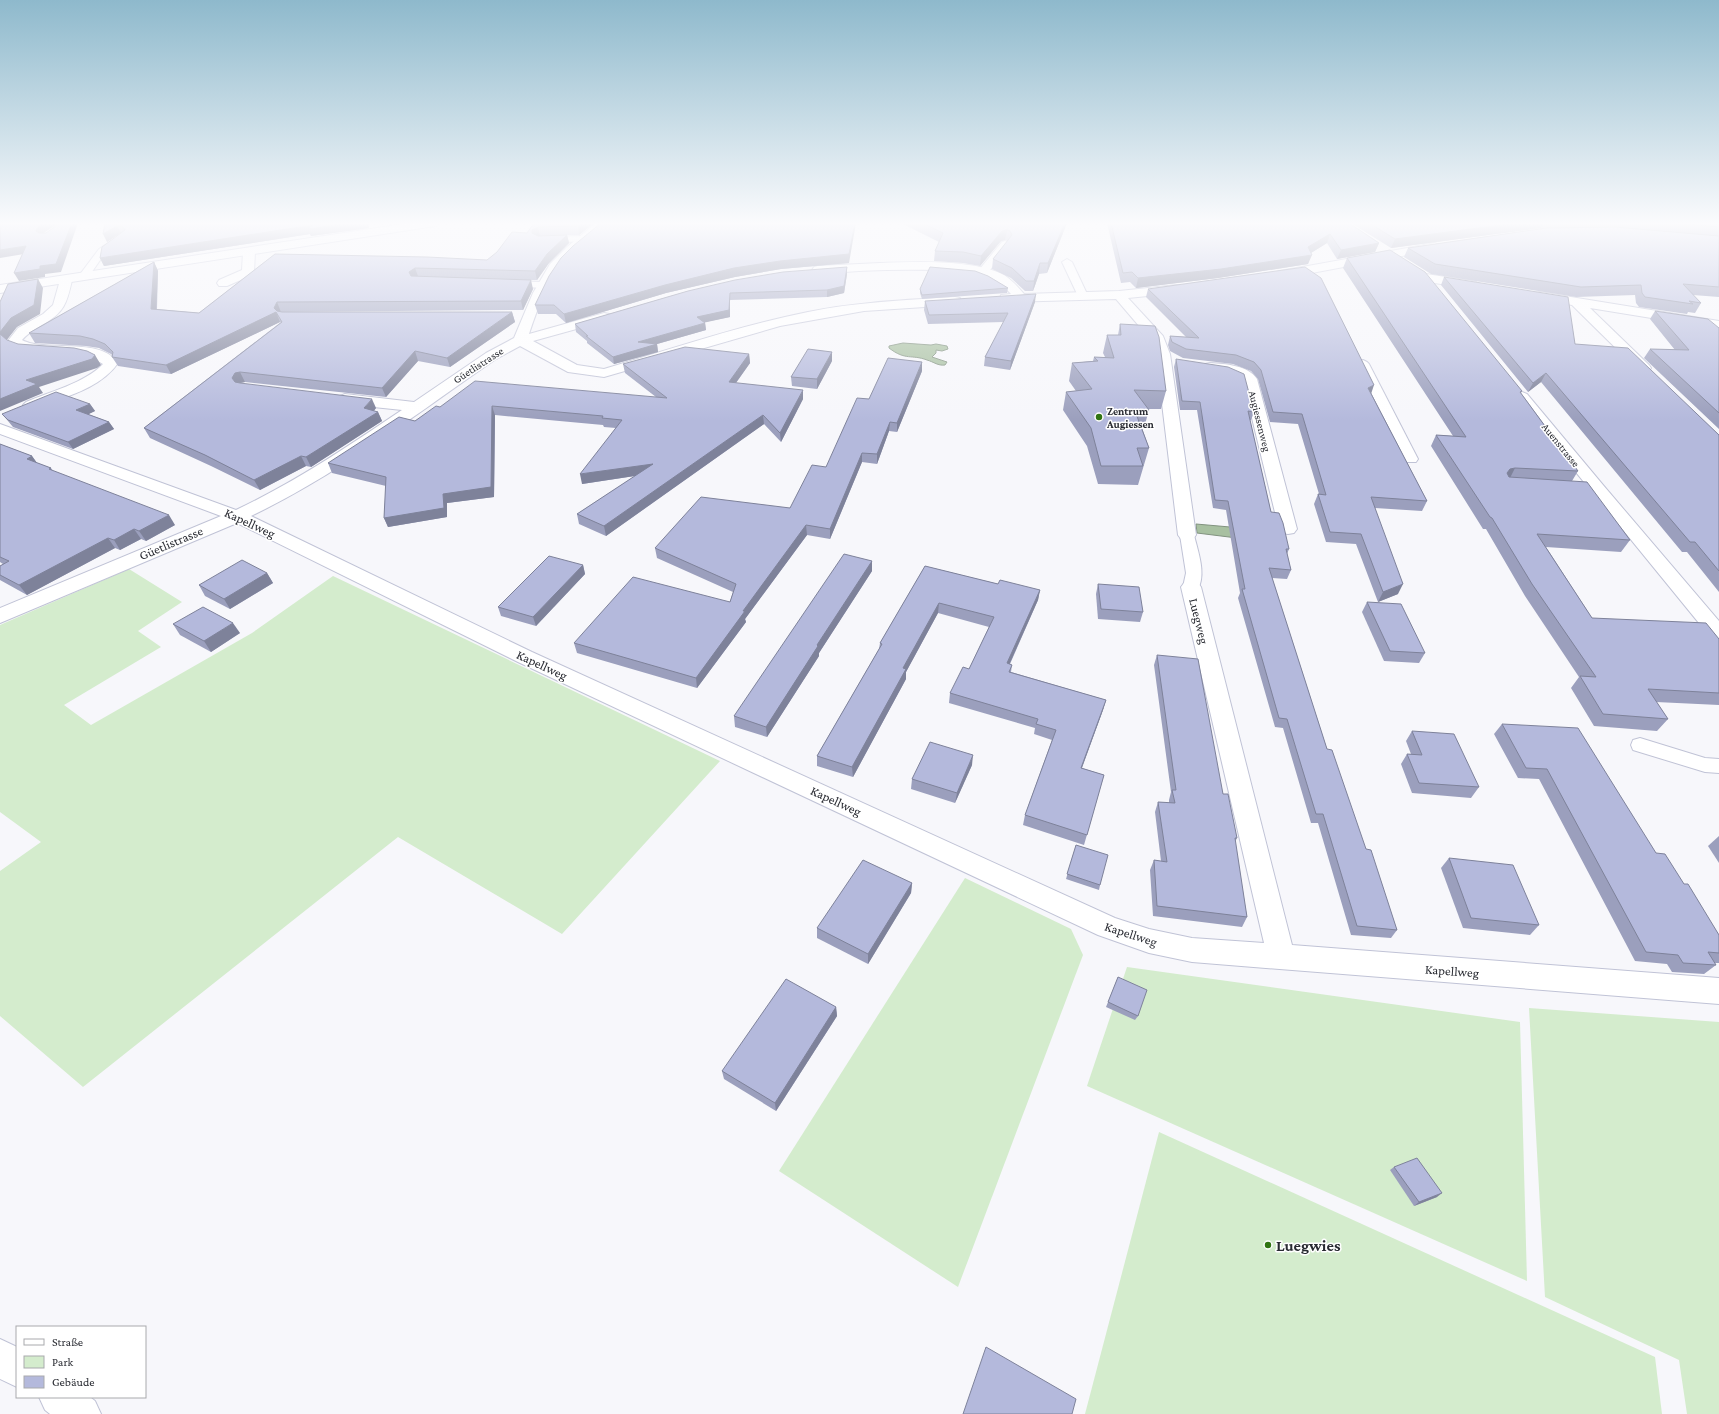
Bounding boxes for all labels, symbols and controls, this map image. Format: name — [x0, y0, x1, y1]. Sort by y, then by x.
street label: Güetlistrasse — [451, 344, 505, 386]
street label: Augiessenweg — [1246, 389, 1274, 454]
place label: Zentrum Augiessen — [1106, 405, 1155, 430]
marker: Zentrum Augiessen — [1094, 412, 1104, 422]
street label: Auenstrasse — [1540, 421, 1582, 469]
street label: Kapellweg — [222, 505, 278, 542]
street label: Güetlistrasse — [137, 523, 205, 563]
street label: Luegweg — [1186, 597, 1212, 646]
street label: Kapellweg — [514, 647, 570, 684]
street label: Kapellweg — [808, 783, 864, 820]
street label: Kapellweg — [1103, 918, 1160, 950]
street label: Kapellweg — [1424, 962, 1480, 980]
place label: Luegwies — [1276, 1237, 1341, 1254]
marker: Luegwies — [1263, 1240, 1273, 1250]
legend — [16, 1326, 146, 1398]
text: Straße — [52, 1335, 83, 1349]
text: Park — [52, 1355, 74, 1369]
text: Gebäude — [52, 1375, 94, 1389]

